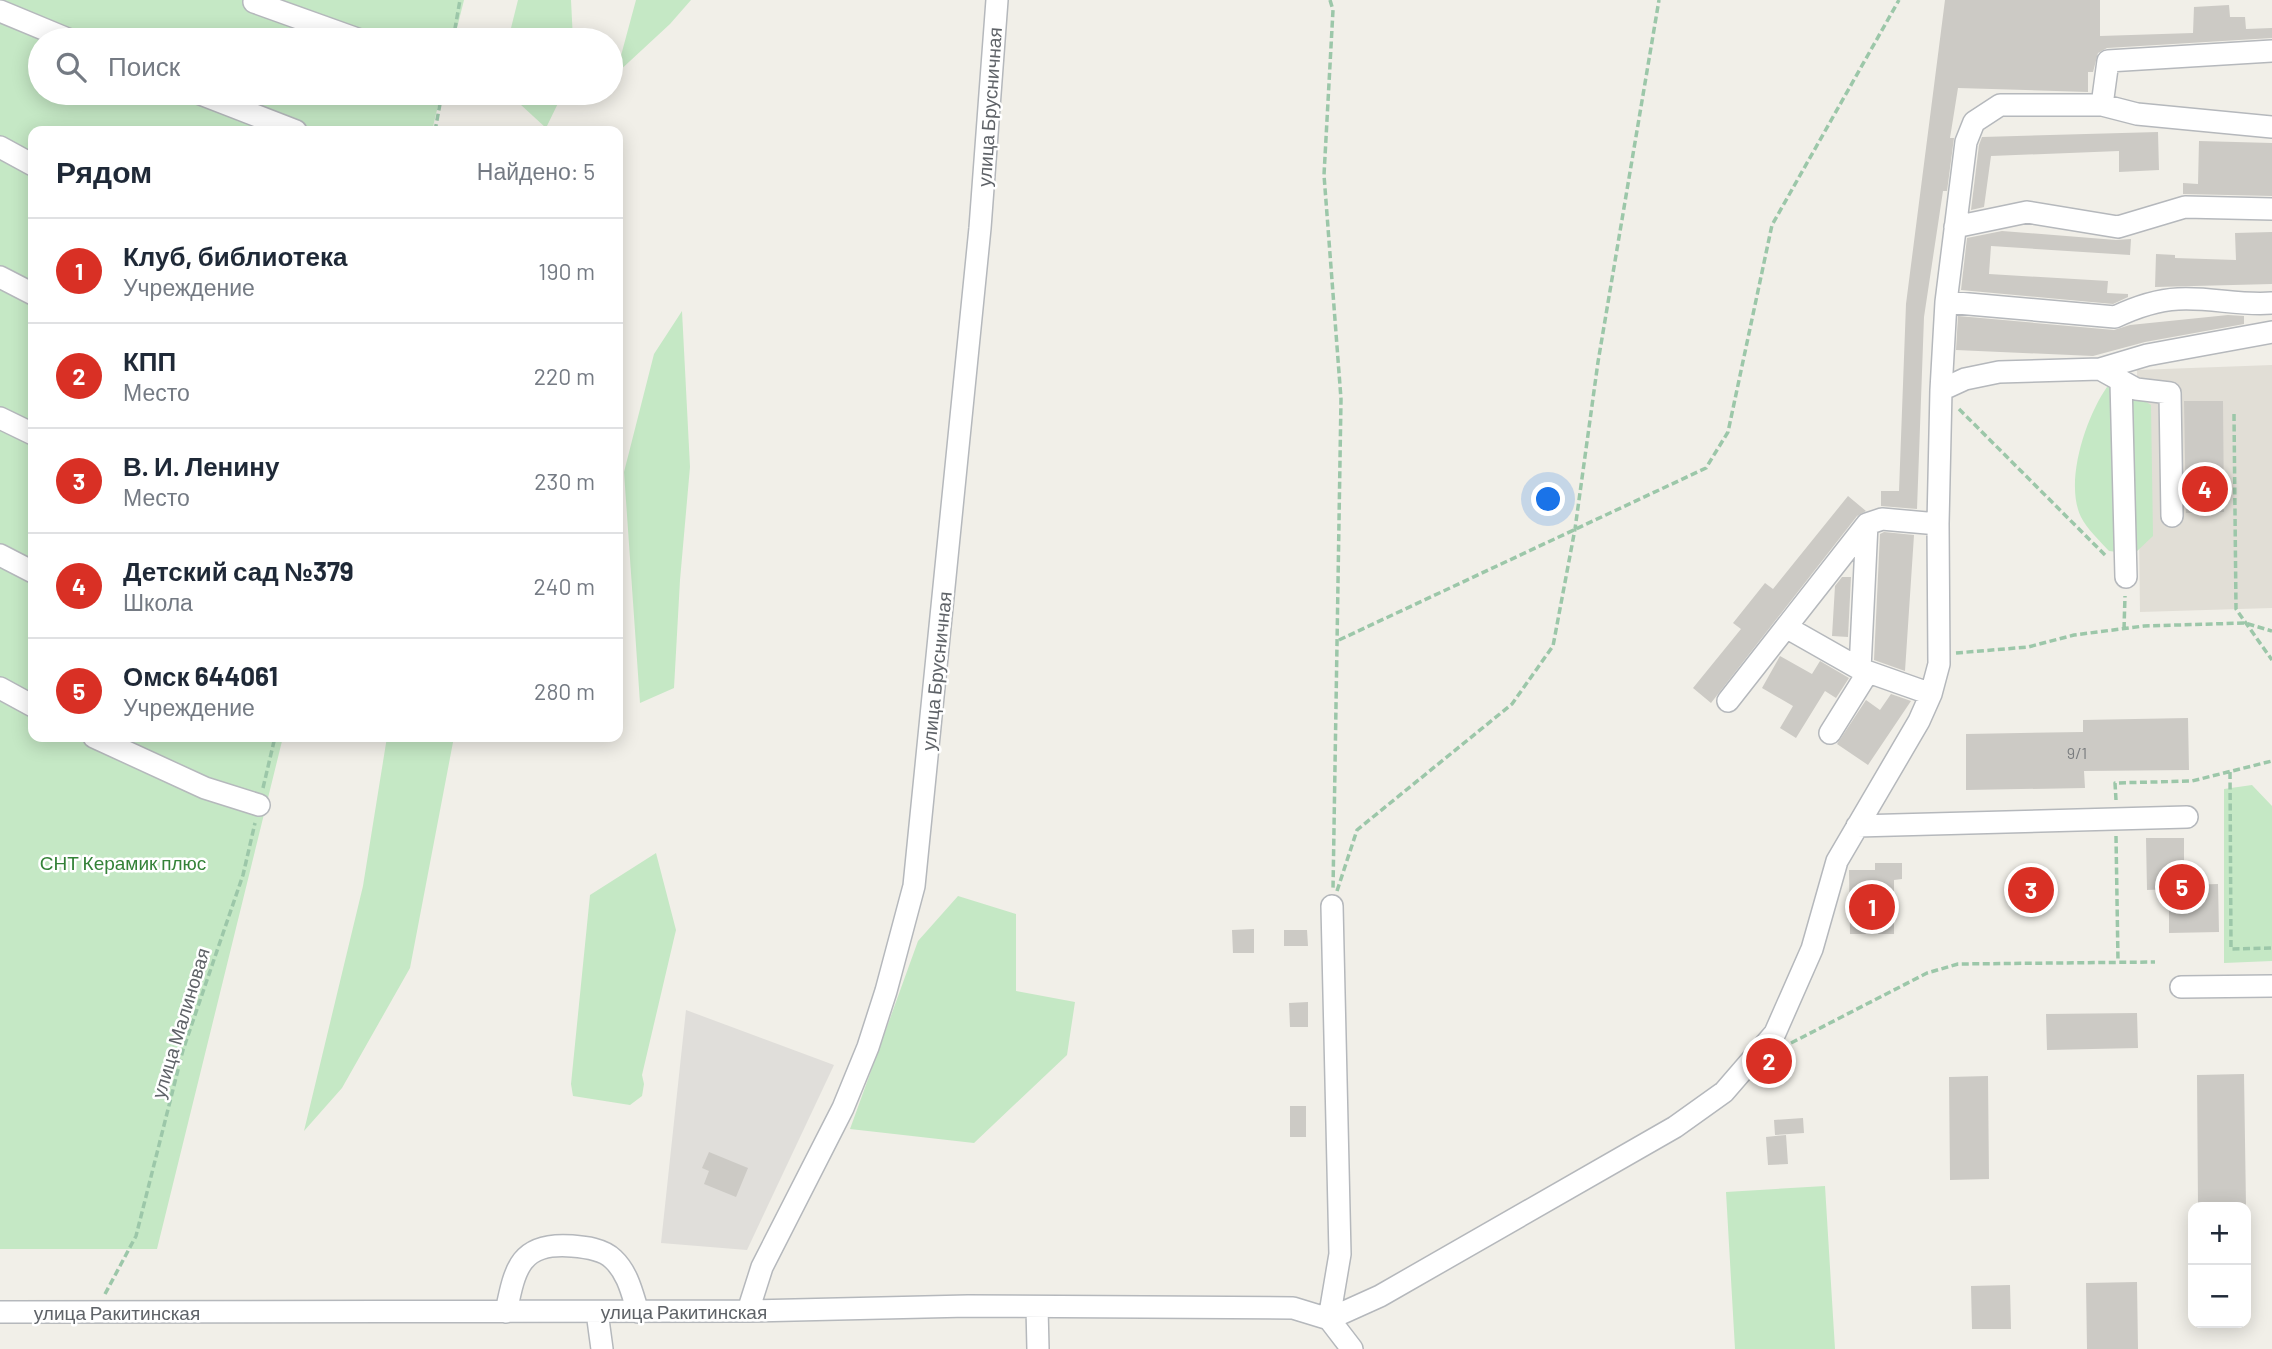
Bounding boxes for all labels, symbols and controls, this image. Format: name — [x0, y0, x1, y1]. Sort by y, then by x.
street label: улица Брусничная — [972, 26, 1006, 188]
search box — [28, 28, 623, 105]
icon: search — [52, 48, 90, 86]
text: Поиск — [108, 50, 180, 81]
text: Рядом — [56, 153, 152, 189]
text: Найдено: 5 — [477, 157, 595, 185]
text: Клуб, библиотека — [123, 240, 348, 271]
text: 1 — [75, 257, 83, 285]
text: 190 m — [538, 257, 595, 285]
text: Учреждение — [123, 273, 255, 301]
text: КПП — [123, 345, 176, 376]
text: 2 — [73, 362, 85, 390]
text: 220 m — [534, 362, 595, 390]
text: Место — [123, 378, 190, 406]
text: В. И. Ленину — [123, 450, 279, 481]
pin: 4 — [2182, 463, 2228, 515]
text: 3 — [73, 467, 85, 495]
text: 230 m — [534, 467, 595, 495]
your location — [1531, 482, 1565, 516]
text: Место — [123, 483, 190, 511]
text: Детский сад №379 — [123, 555, 354, 586]
text: 4 — [72, 572, 86, 600]
text: 240 m — [533, 572, 595, 600]
text: Школа — [123, 588, 193, 616]
street label: улица Брусничная — [916, 590, 956, 752]
text: Омск 644061 — [123, 660, 278, 691]
text: 5 — [73, 677, 85, 705]
text: 280 m — [534, 677, 595, 705]
text: Учреждение — [123, 693, 255, 721]
house number: 9/1 — [2067, 743, 2087, 762]
park label: СНТ Керамик плюс — [40, 851, 206, 874]
pin: 5 — [2159, 861, 2205, 913]
pin: 3 — [2008, 864, 2054, 916]
pin: 1 — [1849, 881, 1895, 933]
street label: улица Малиновая — [146, 945, 214, 1101]
pin: 2 — [1746, 1035, 1792, 1087]
map controls — [2188, 1202, 2251, 1328]
button: + — [2188, 1202, 2251, 1265]
button: − — [2188, 1265, 2251, 1328]
street label: улица Ракитинская — [601, 1300, 767, 1323]
street label: улица Ракитинская — [34, 1301, 200, 1324]

